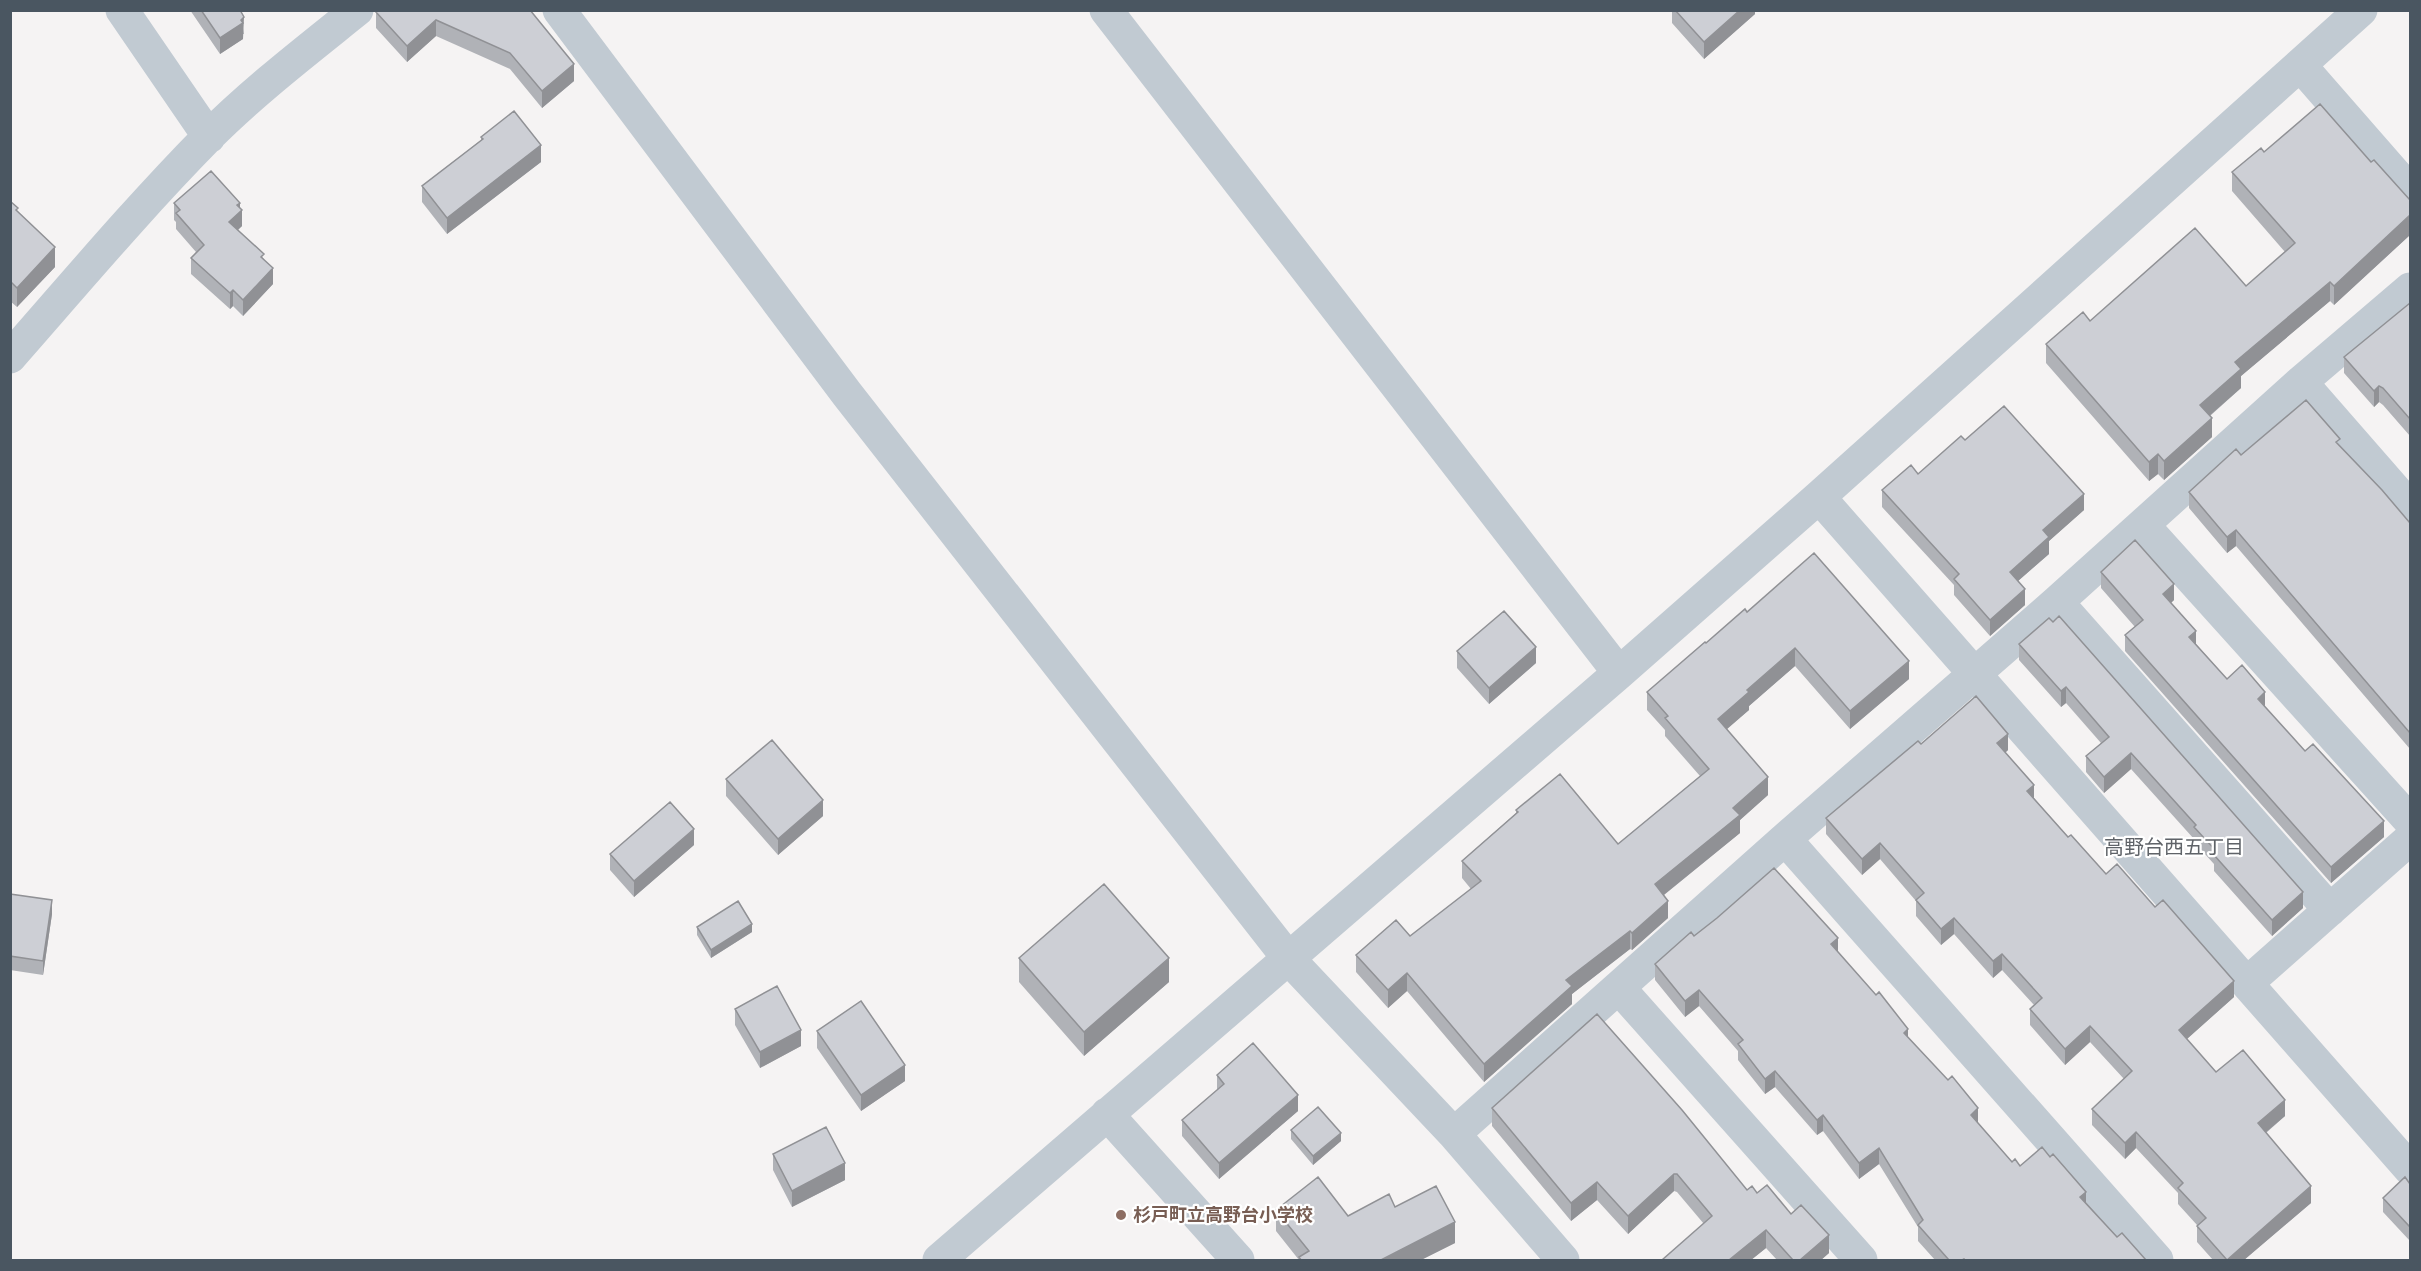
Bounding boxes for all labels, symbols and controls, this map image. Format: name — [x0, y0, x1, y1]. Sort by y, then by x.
district label: 高野台西五丁目 — [2104, 836, 2244, 859]
place label: 杉戸町立高野台小学校 — [1133, 1204, 1313, 1226]
marker: 杉戸町立高野台小学校 — [1114, 1208, 1128, 1222]

